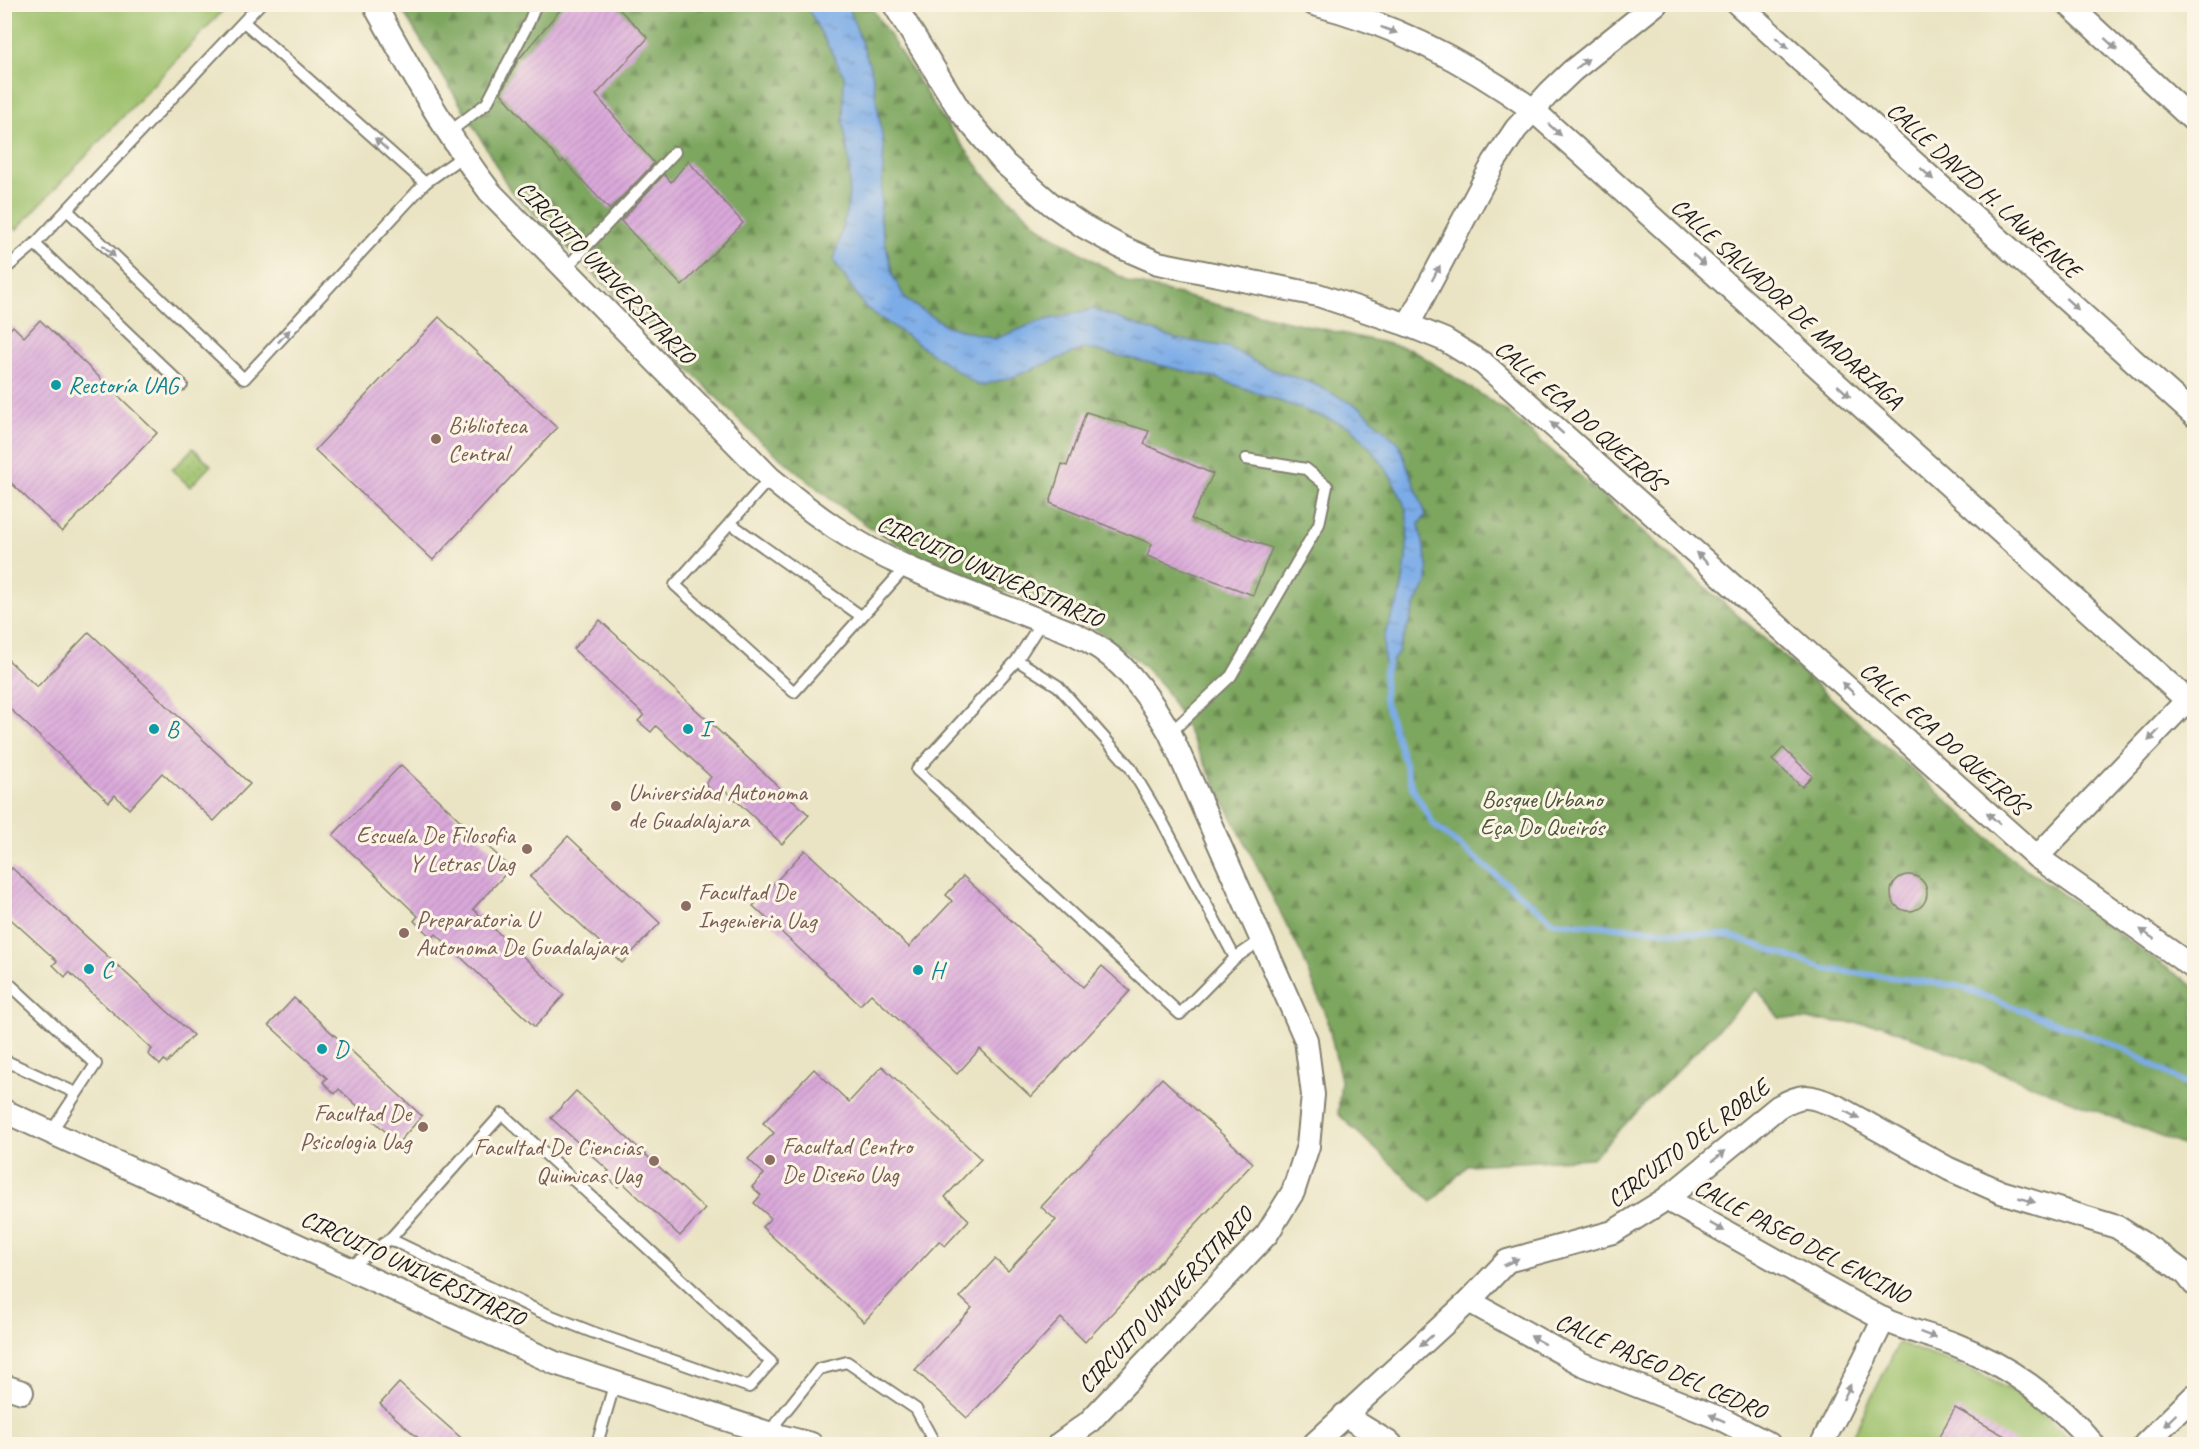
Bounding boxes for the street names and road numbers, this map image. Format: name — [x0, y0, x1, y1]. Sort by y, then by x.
street label: CALLE DAVID H. LAWRENCE — [1881, 95, 2089, 287]
street label: CIRCUITO UNIVERSITARIO — [511, 174, 703, 372]
street label: CALLE SALVADOR DE MADARIAGA — [1665, 191, 1910, 416]
street label: CALLE ECA DO QUEIRÓS — [1489, 333, 1674, 500]
street label: CIRCUITO UNIVERSITARIO — [873, 508, 1109, 635]
street label: CALLE ECA DO QUEIRÓS — [1854, 655, 2037, 824]
street label: CIRCUITO DEL ROBLE — [1601, 1070, 1778, 1214]
street label: CALLE PASEO DEL ENCINO — [1689, 1172, 1917, 1312]
street label: CIRCUITO UNIVERSITARIO — [1071, 1199, 1260, 1399]
street label: CIRCUITO UNIVERSITARIO — [296, 1203, 532, 1334]
street label: CALLE PASEO DEL CEDRO — [1551, 1306, 1773, 1427]

